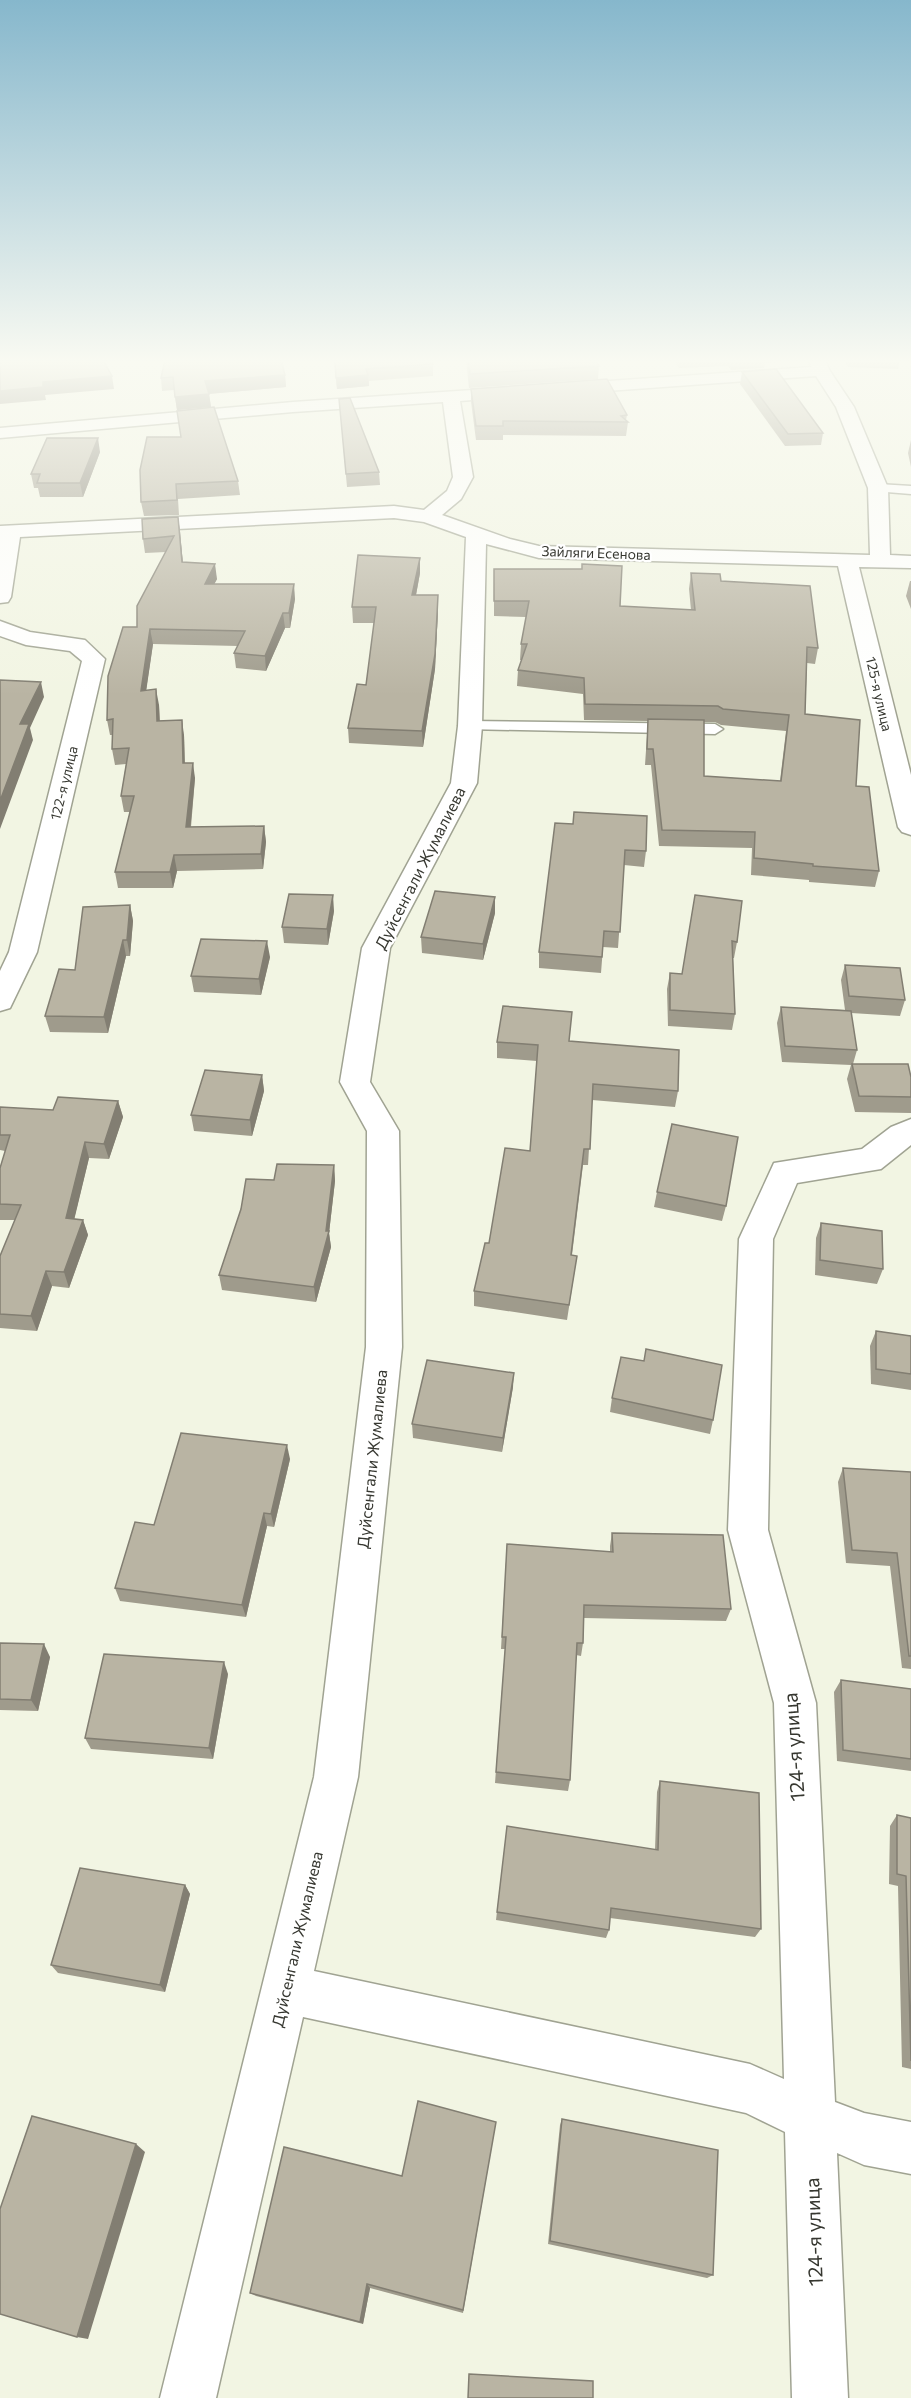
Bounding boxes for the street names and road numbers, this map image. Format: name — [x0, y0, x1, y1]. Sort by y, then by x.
street label: Зайляги Есенова — [541, 542, 651, 563]
street label: 125-я улица — [863, 655, 896, 733]
street label: 122-я улица — [46, 744, 81, 822]
street label: Дуйсенгали Жумалиева — [370, 783, 469, 952]
street label: Дуйсенгали Жумалиева — [353, 1369, 390, 1549]
street label: 124-я улица — [777, 1692, 809, 1802]
street label: Дуйсенгали Жумалиева — [267, 1849, 326, 2029]
street label: 124-я улица — [799, 2177, 827, 2287]

